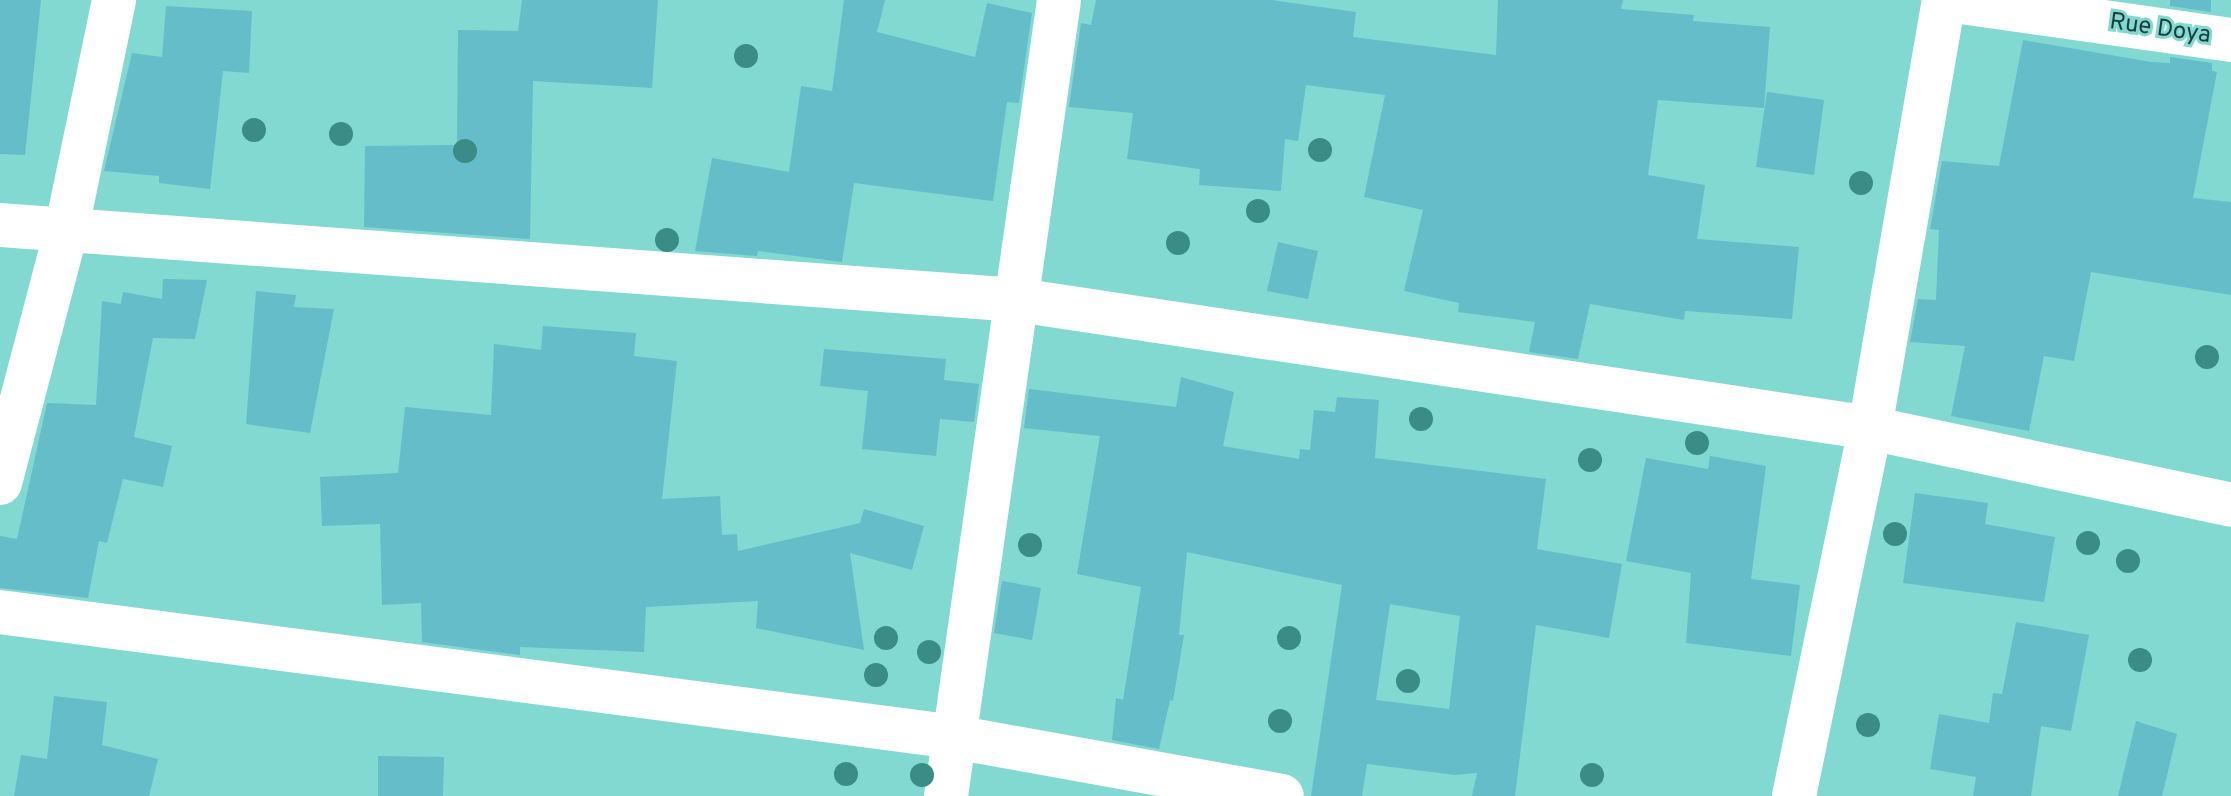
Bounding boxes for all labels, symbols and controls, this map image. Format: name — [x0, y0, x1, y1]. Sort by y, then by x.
street label: Rue Doya — [2108, 9, 2212, 51]

